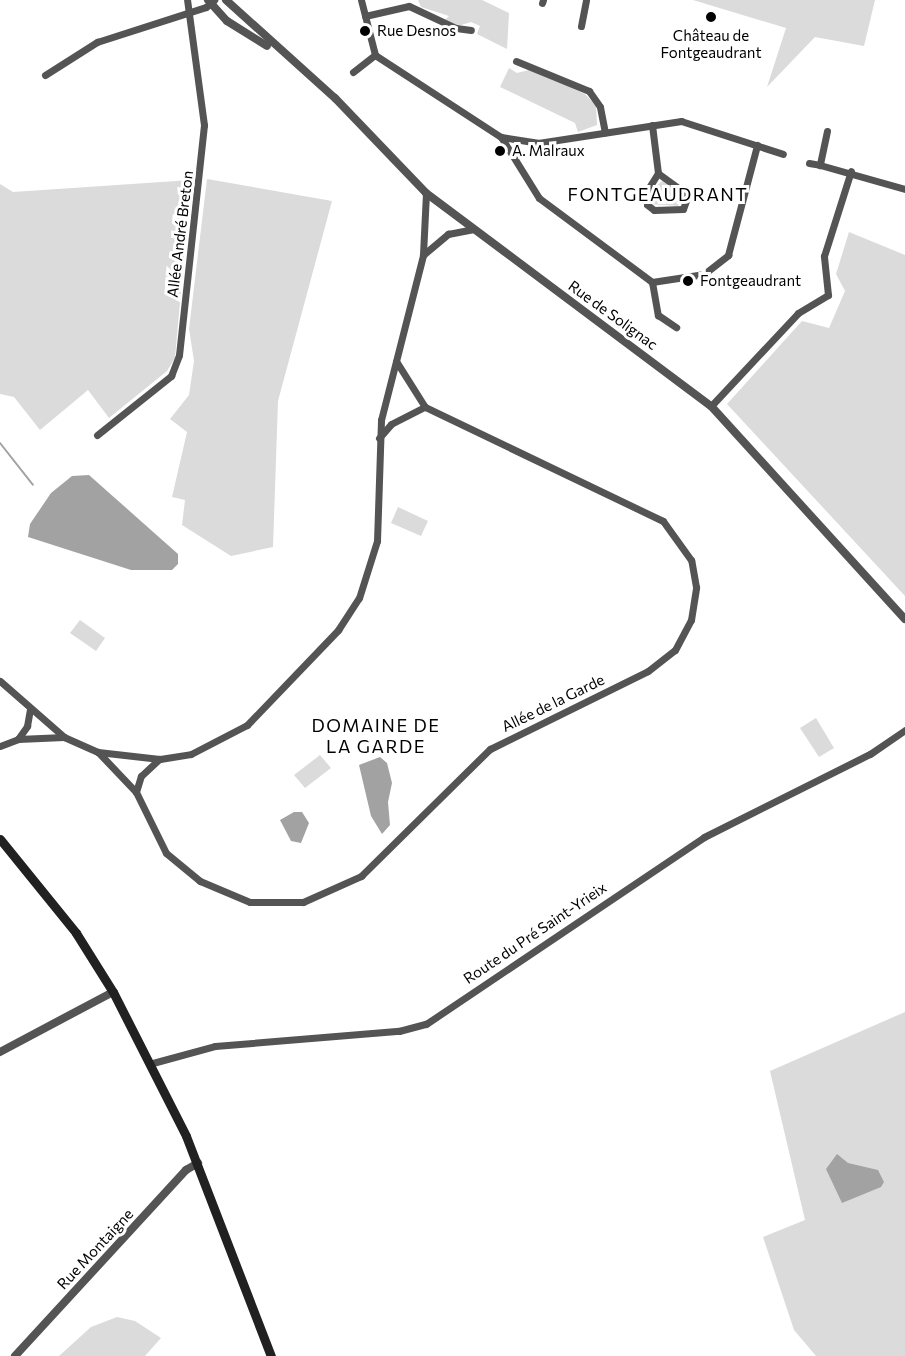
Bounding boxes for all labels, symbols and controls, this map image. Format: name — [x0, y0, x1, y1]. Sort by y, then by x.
marker: Château de Fontgeaudrant — [704, 10, 718, 24]
place label: Rue Desnos — [377, 22, 456, 40]
marker: Rue Desnos — [358, 24, 372, 38]
place label: Château de Fontgeaudrant — [660, 26, 762, 61]
place label: A. Malraux — [512, 142, 585, 160]
marker: A. Malraux — [493, 144, 507, 158]
street label: Allée André Breton — [163, 170, 197, 298]
district label: FONTGEAUDRANT — [568, 183, 748, 205]
place label: Fontgeaudrant — [700, 272, 801, 290]
marker: Fontgeaudrant — [681, 274, 695, 288]
street label: Rue de Solignac — [565, 277, 661, 353]
street label: Allée de la Garde — [499, 670, 607, 736]
district label: DOMAINE DE LA GARDE — [312, 715, 440, 758]
street label: Route du Pré Saint-Yrieix — [460, 878, 610, 988]
street label: Rue Montaigne — [53, 1205, 137, 1293]

